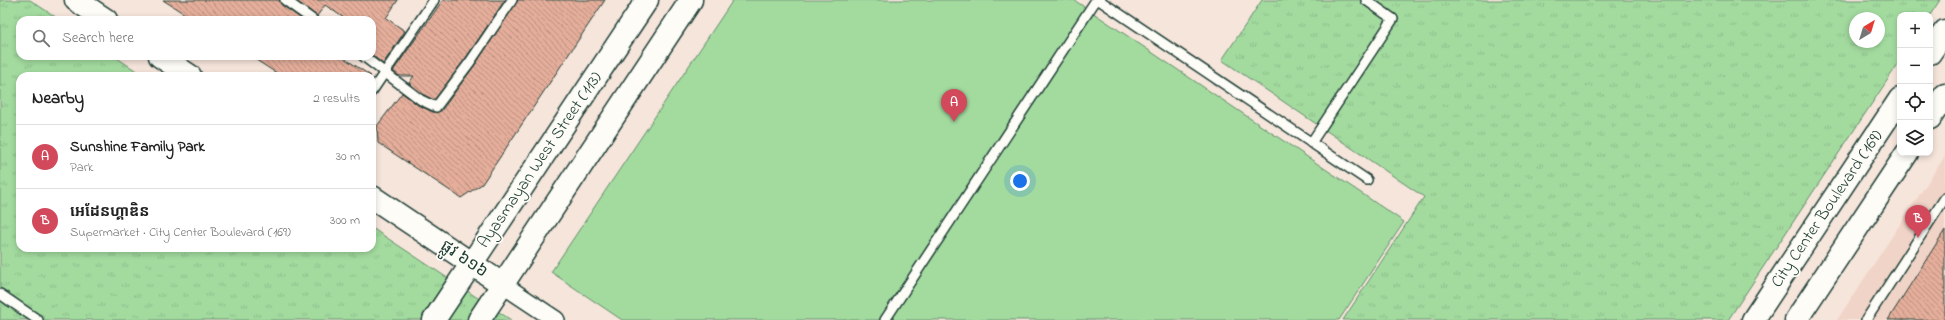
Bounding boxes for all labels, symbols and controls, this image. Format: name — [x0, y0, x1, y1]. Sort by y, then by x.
north arrow — [1849, 12, 1885, 48]
map controls — [1897, 12, 1933, 156]
button: + — [1897, 12, 1933, 48]
search box — [16, 16, 376, 60]
icon: search — [30, 27, 52, 49]
text: Search here — [62, 27, 134, 49]
button: − — [1897, 48, 1933, 84]
street label: Ayasmayan West Street (113) — [472, 67, 609, 254]
button: locate — [1897, 84, 1933, 120]
text: Nearby — [32, 86, 84, 111]
text: 2 results — [313, 89, 360, 108]
pin: A — [941, 89, 967, 122]
button: layers — [1897, 120, 1933, 156]
street label: City Center Boulevard (169) — [1765, 125, 1890, 293]
text: Sunshine Family Park — [70, 136, 205, 158]
text: A — [41, 147, 49, 166]
text: 30 m — [336, 147, 360, 166]
text: Park — [70, 158, 94, 177]
your location — [1010, 171, 1030, 191]
text: អេដែនហ្គាឌិន — [70, 201, 149, 223]
pin: B — [1905, 205, 1931, 238]
text: B — [41, 211, 49, 230]
text: 300 m — [330, 211, 360, 230]
text: Supermarket · City Center Boulevard (169) — [70, 223, 291, 242]
street label: ផ្លូវ ៦១៦ — [434, 234, 493, 285]

